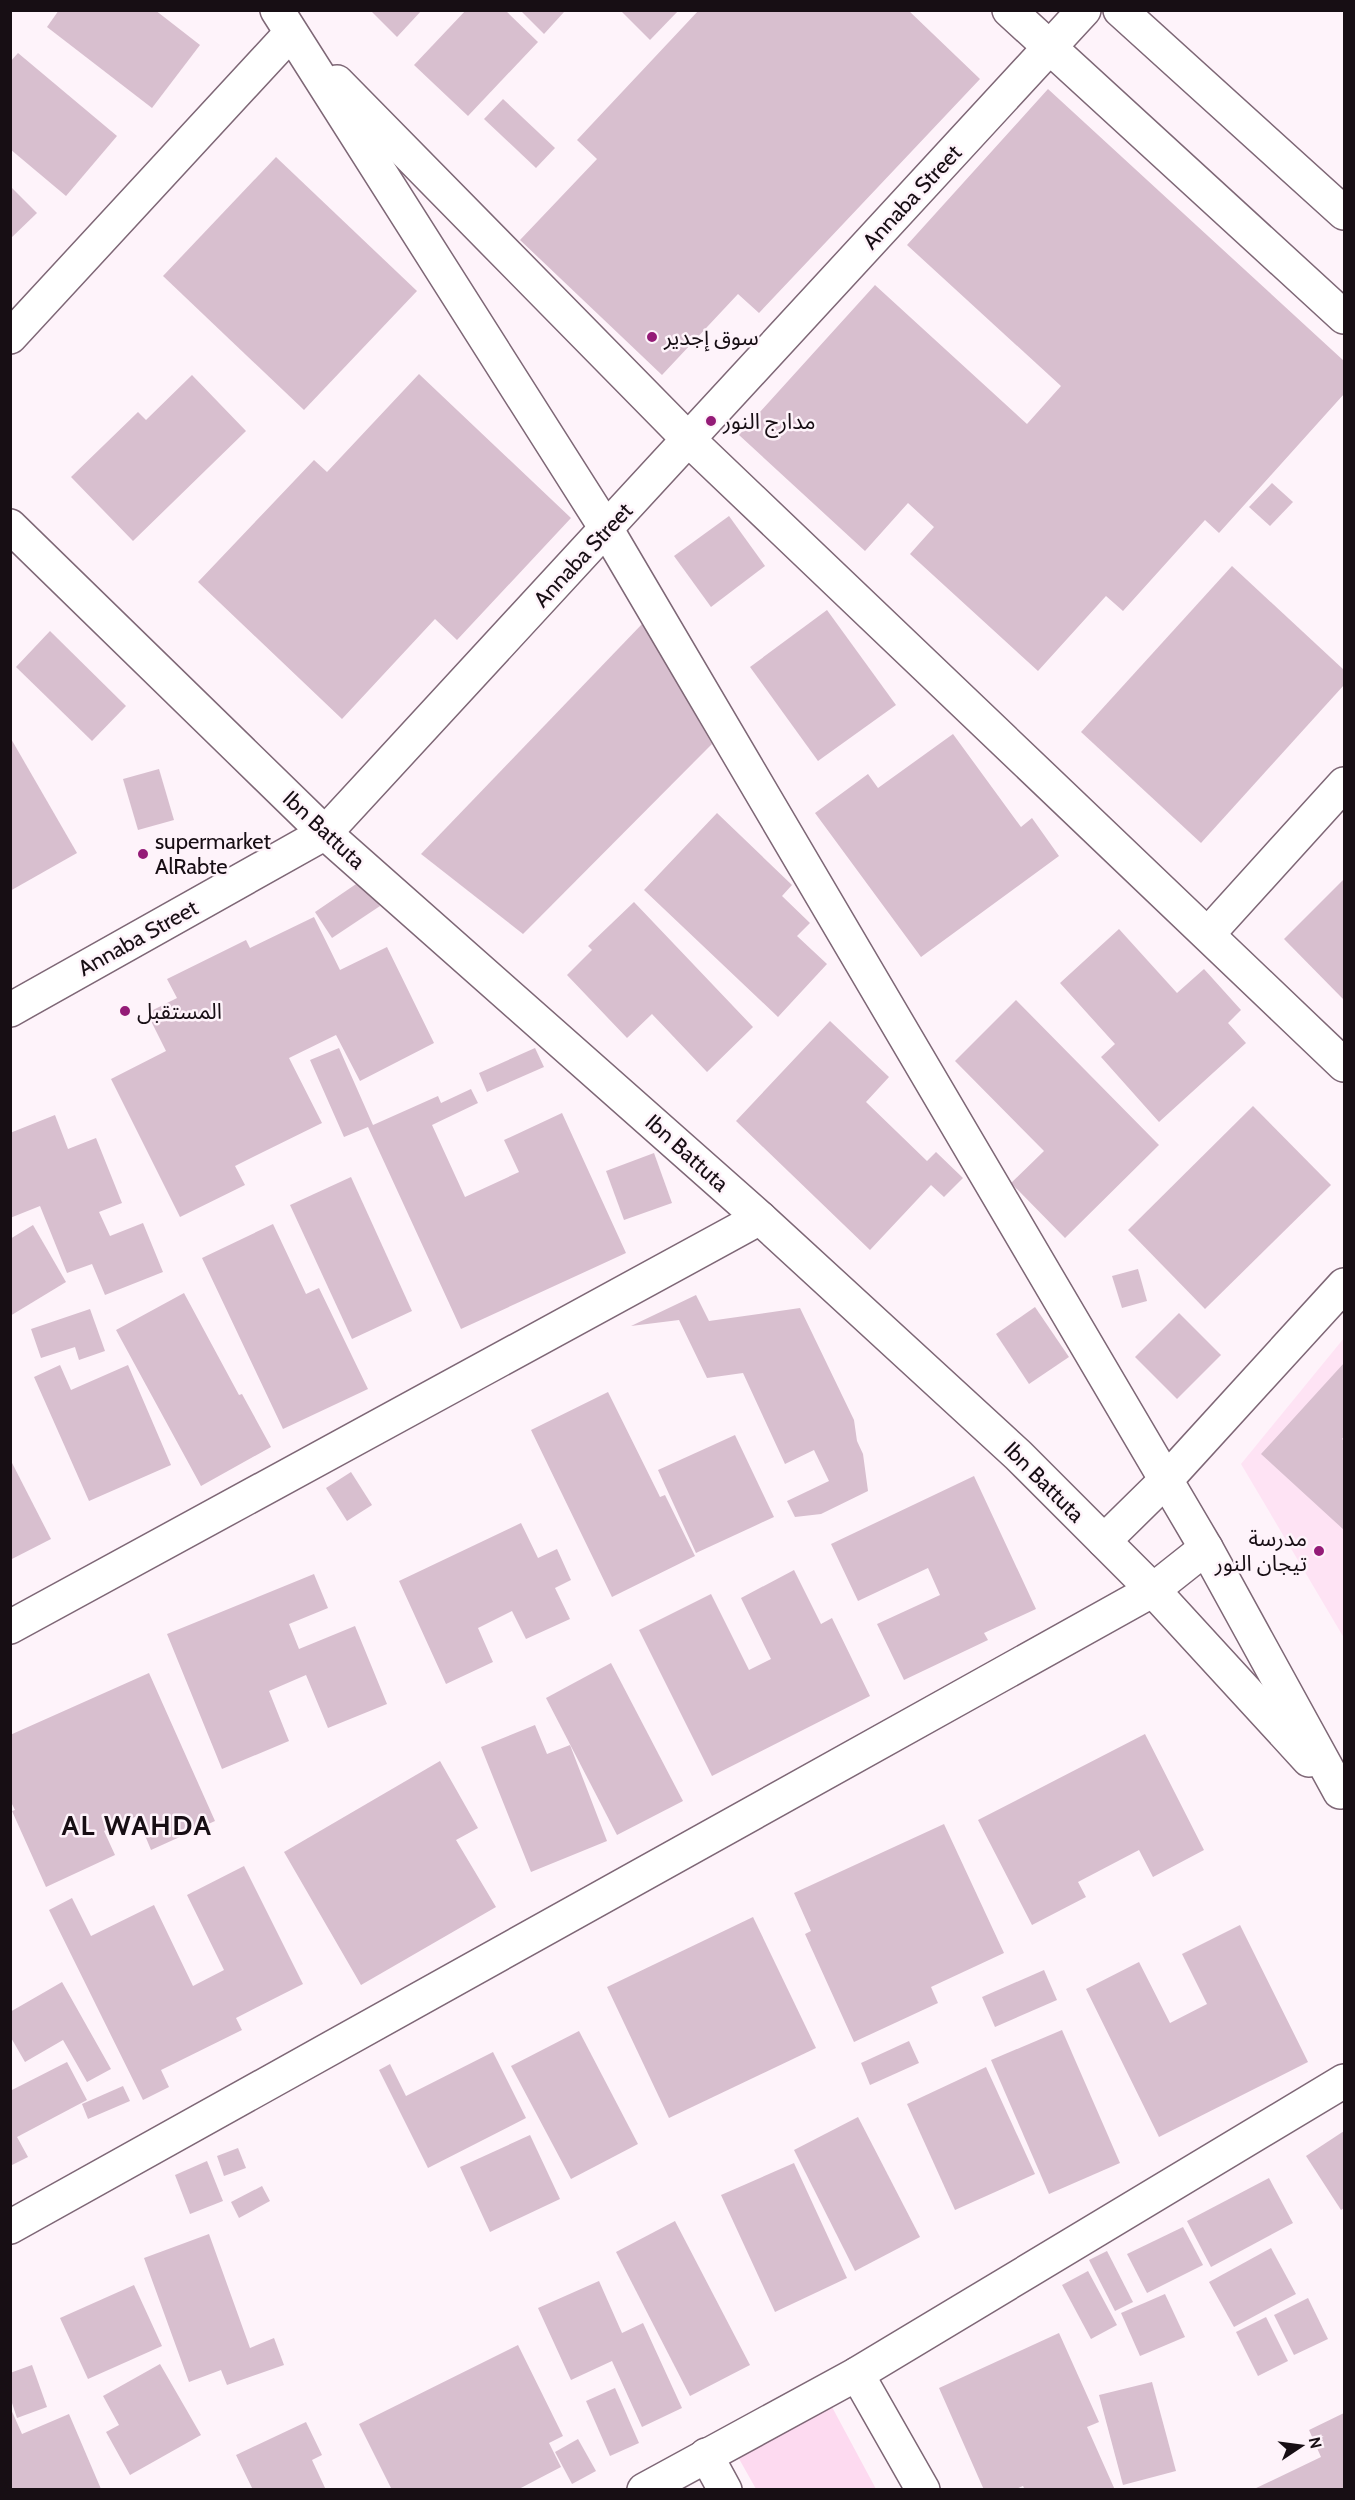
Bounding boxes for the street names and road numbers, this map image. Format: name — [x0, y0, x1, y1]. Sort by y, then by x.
street label: Annaba Street — [857, 139, 968, 255]
street label: Annaba Street — [528, 497, 639, 613]
street label: Ibn Battuta — [277, 785, 371, 875]
street label: Annaba Street — [73, 894, 203, 982]
street label: Ibn Battuta — [640, 1109, 735, 1198]
street label: Ibn Battuta — [998, 1436, 1090, 1528]

